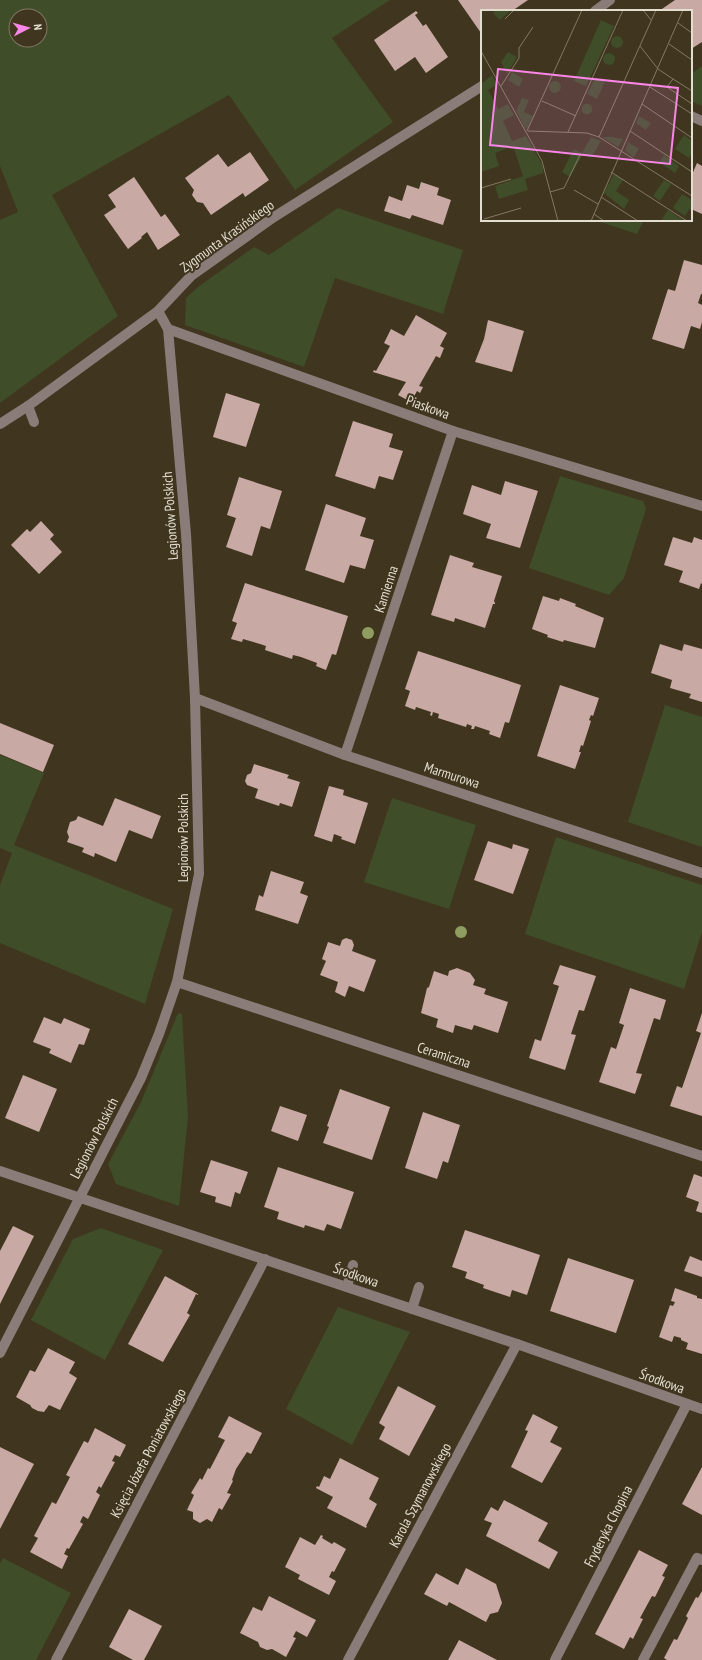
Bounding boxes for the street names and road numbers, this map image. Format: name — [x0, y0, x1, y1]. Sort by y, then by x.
street label: Zygmunta Krasińskiego — [176, 196, 278, 276]
street label: Piaskowa — [404, 391, 452, 423]
street label: Legionów Polskich — [158, 471, 182, 561]
street label: Kamienna — [370, 563, 402, 615]
street label: Marmurowa — [422, 758, 482, 792]
street label: Legionów Polskich — [174, 794, 192, 882]
street label: Ceramiczna — [415, 1038, 473, 1072]
street label: Legionów Polskich — [66, 1094, 122, 1182]
street label: Środkowa — [331, 1259, 381, 1291]
street label: Środkowa — [637, 1365, 687, 1397]
street label: Księcia Józefa Poniatowskiego — [106, 1385, 190, 1521]
street label: Karola Szymanowskiego — [385, 1439, 455, 1551]
street label: Fryderyka Chopina — [580, 1482, 636, 1570]

